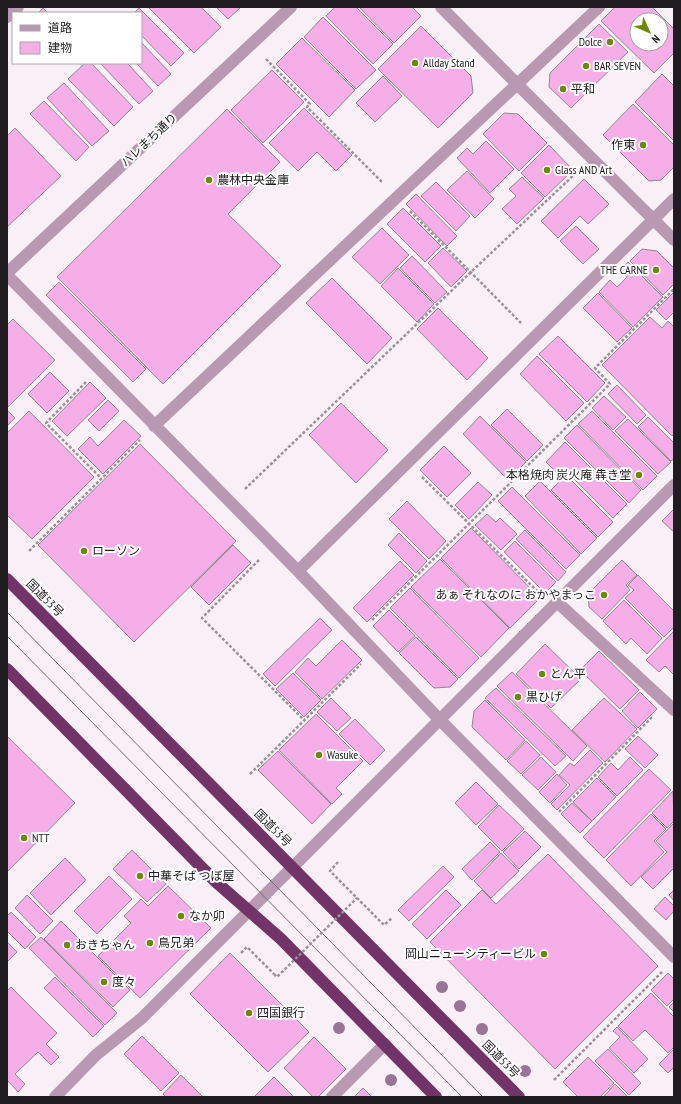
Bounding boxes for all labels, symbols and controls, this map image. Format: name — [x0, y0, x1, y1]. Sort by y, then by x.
legend — [12, 12, 142, 64]
north arrow — [629, 12, 669, 52]
text: 道路 — [48, 20, 72, 35]
text: N — [649, 32, 663, 46]
place label: Dolce — [579, 34, 602, 49]
marker: Dolce — [605, 37, 615, 47]
text: 建物 — [48, 40, 72, 55]
place label: Allday Stand — [423, 55, 475, 70]
marker: Allday Stand — [410, 58, 420, 68]
place label: BAR SEVEN — [594, 58, 641, 73]
marker: BAR SEVEN — [581, 61, 591, 71]
place label: 平和 — [571, 81, 595, 96]
marker: 平和 — [558, 84, 568, 94]
street label: ハレまち通り — [117, 110, 180, 170]
place label: 作東 — [611, 137, 635, 152]
marker: 作東 — [638, 140, 648, 150]
place label: Glass AND Art — [555, 162, 613, 177]
marker: Glass AND Art — [542, 165, 552, 175]
place label: 農林中央金庫 — [217, 172, 289, 187]
marker: 農林中央金庫 — [204, 175, 214, 185]
place label: THE CARNE — [600, 262, 648, 277]
marker: THE CARNE — [651, 265, 661, 275]
place label: 本格焼肉 炭火庵 犇き堂 — [506, 467, 631, 482]
marker: 本格焼肉 炭火庵 犇き堂 — [634, 470, 644, 480]
place label: ローソン — [92, 543, 140, 558]
marker: ローソン — [79, 546, 89, 556]
street label: 国道53号 — [23, 576, 67, 620]
place label: あぁ それなのに おかやまっこ — [435, 587, 596, 602]
marker: あぁ それなのに おかやまっこ — [599, 590, 609, 600]
place label: とん平 — [550, 666, 586, 681]
marker: とん平 — [537, 669, 547, 679]
place label: 黒ひげ — [526, 689, 562, 704]
marker: 黒ひげ — [513, 692, 523, 702]
place label: Wasuke — [327, 747, 358, 762]
marker: Wasuke — [314, 750, 324, 760]
street label: 国道53号 — [251, 806, 295, 850]
place label: NTT — [32, 830, 50, 845]
marker: NTT — [19, 833, 29, 843]
place label: 中華そば つぼ屋 — [148, 868, 235, 883]
marker: 中華そば つぼ屋 — [135, 871, 145, 881]
place label: なか卯 — [189, 908, 225, 923]
marker: なか卯 — [176, 911, 186, 921]
place label: 鳥兄弟 — [158, 935, 194, 950]
place label: おきちゃん — [75, 937, 135, 952]
marker: 鳥兄弟 — [145, 938, 155, 948]
marker: おきちゃん — [62, 940, 72, 950]
place label: 岡山ニューシティービル — [405, 946, 536, 961]
marker: 岡山ニューシティービル — [539, 949, 549, 959]
place label: 度々 — [112, 974, 136, 989]
marker: 度々 — [99, 977, 109, 987]
place label: 四国銀行 — [257, 1005, 305, 1020]
marker: 四国銀行 — [244, 1008, 254, 1018]
street label: 国道53号 — [479, 1037, 523, 1081]

